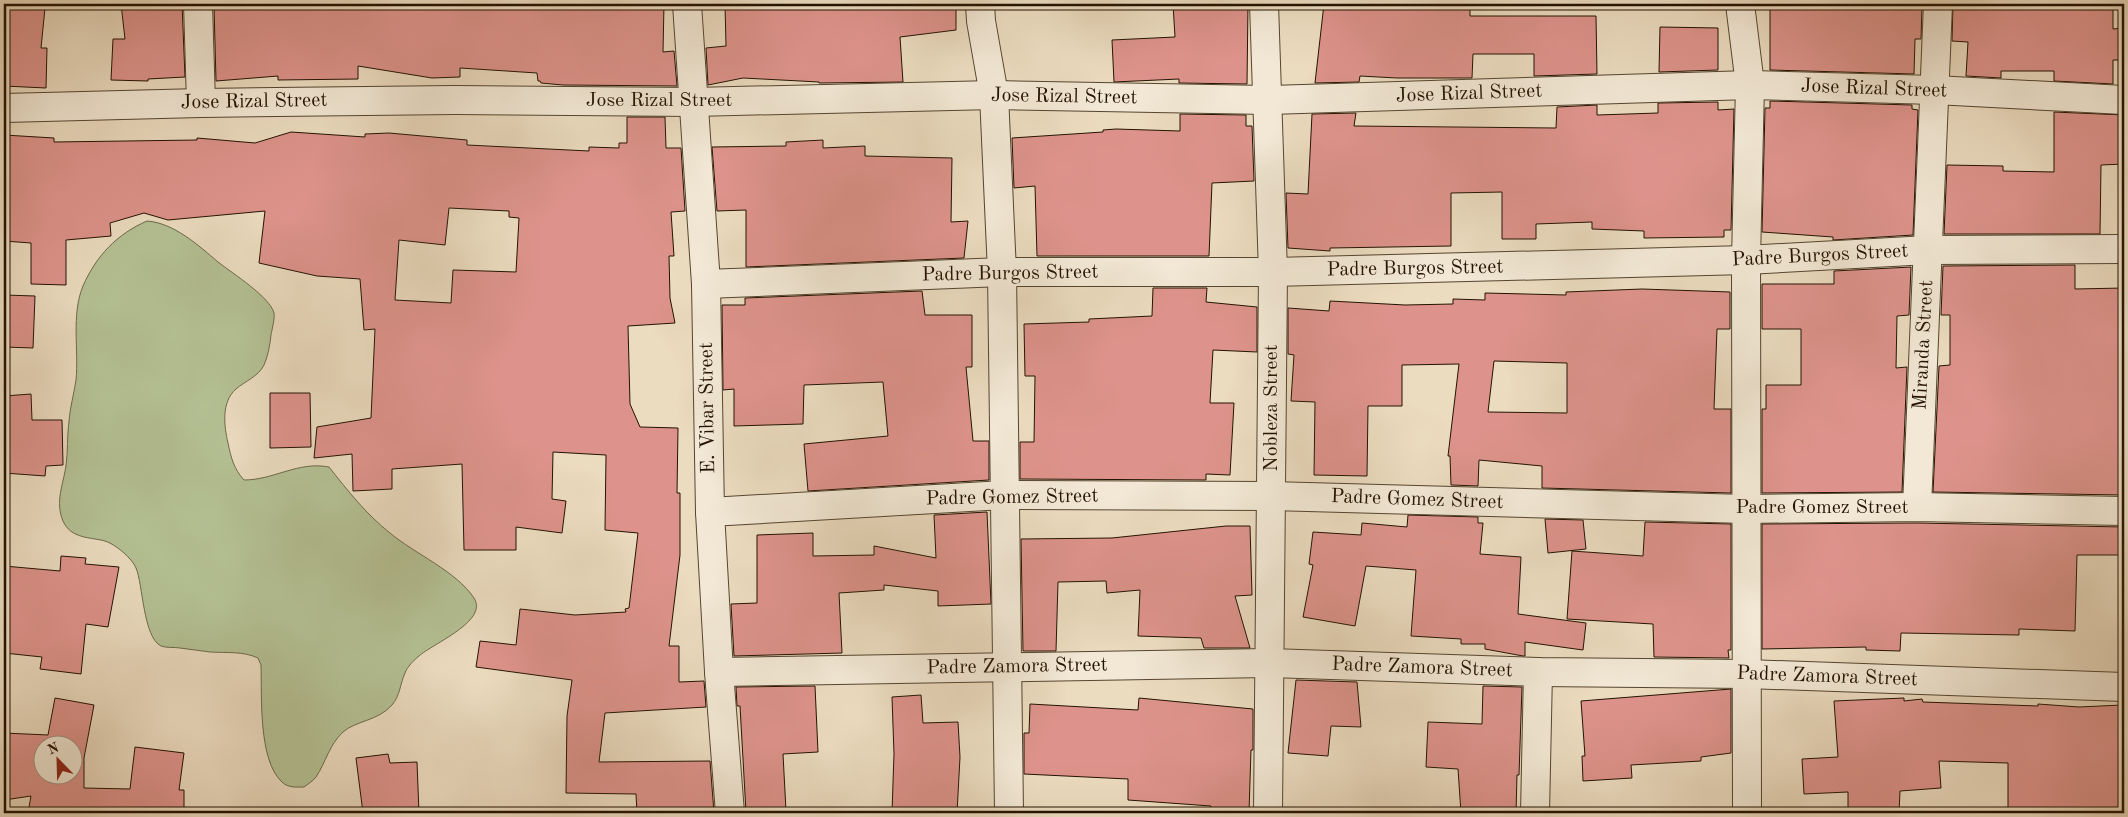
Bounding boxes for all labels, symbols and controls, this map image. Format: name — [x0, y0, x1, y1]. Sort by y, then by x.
street label: Jose Rizal Street — [1800, 76, 1948, 102]
street label: Jose Rizal Street — [1395, 81, 1543, 107]
street label: Jose Rizal Street — [991, 86, 1137, 108]
street label: Jose Rizal Street — [181, 91, 327, 113]
street label: Jose Rizal Street — [586, 91, 732, 111]
street label: Padre Burgos Street — [1731, 241, 1909, 271]
street label: Padre Burgos Street — [1326, 257, 1504, 281]
street label: Padre Burgos Street — [921, 262, 1099, 286]
street label: Miranda Street — [1911, 280, 1937, 410]
street label: E. Vibar Street — [697, 342, 719, 474]
street label: Nobleza Street — [1262, 344, 1282, 472]
street label: Padre Gomez Street — [925, 486, 1099, 510]
street label: Padre Gomez Street — [1330, 487, 1504, 513]
street label: Padre Gomez Street — [1736, 498, 1908, 518]
street label: Padre Zamora Street — [926, 655, 1108, 679]
street label: Padre Zamora Street — [1331, 655, 1513, 681]
street label: Padre Zamora Street — [1736, 664, 1918, 690]
north arrow — [32, 734, 82, 784]
text: N — [46, 740, 61, 757]

